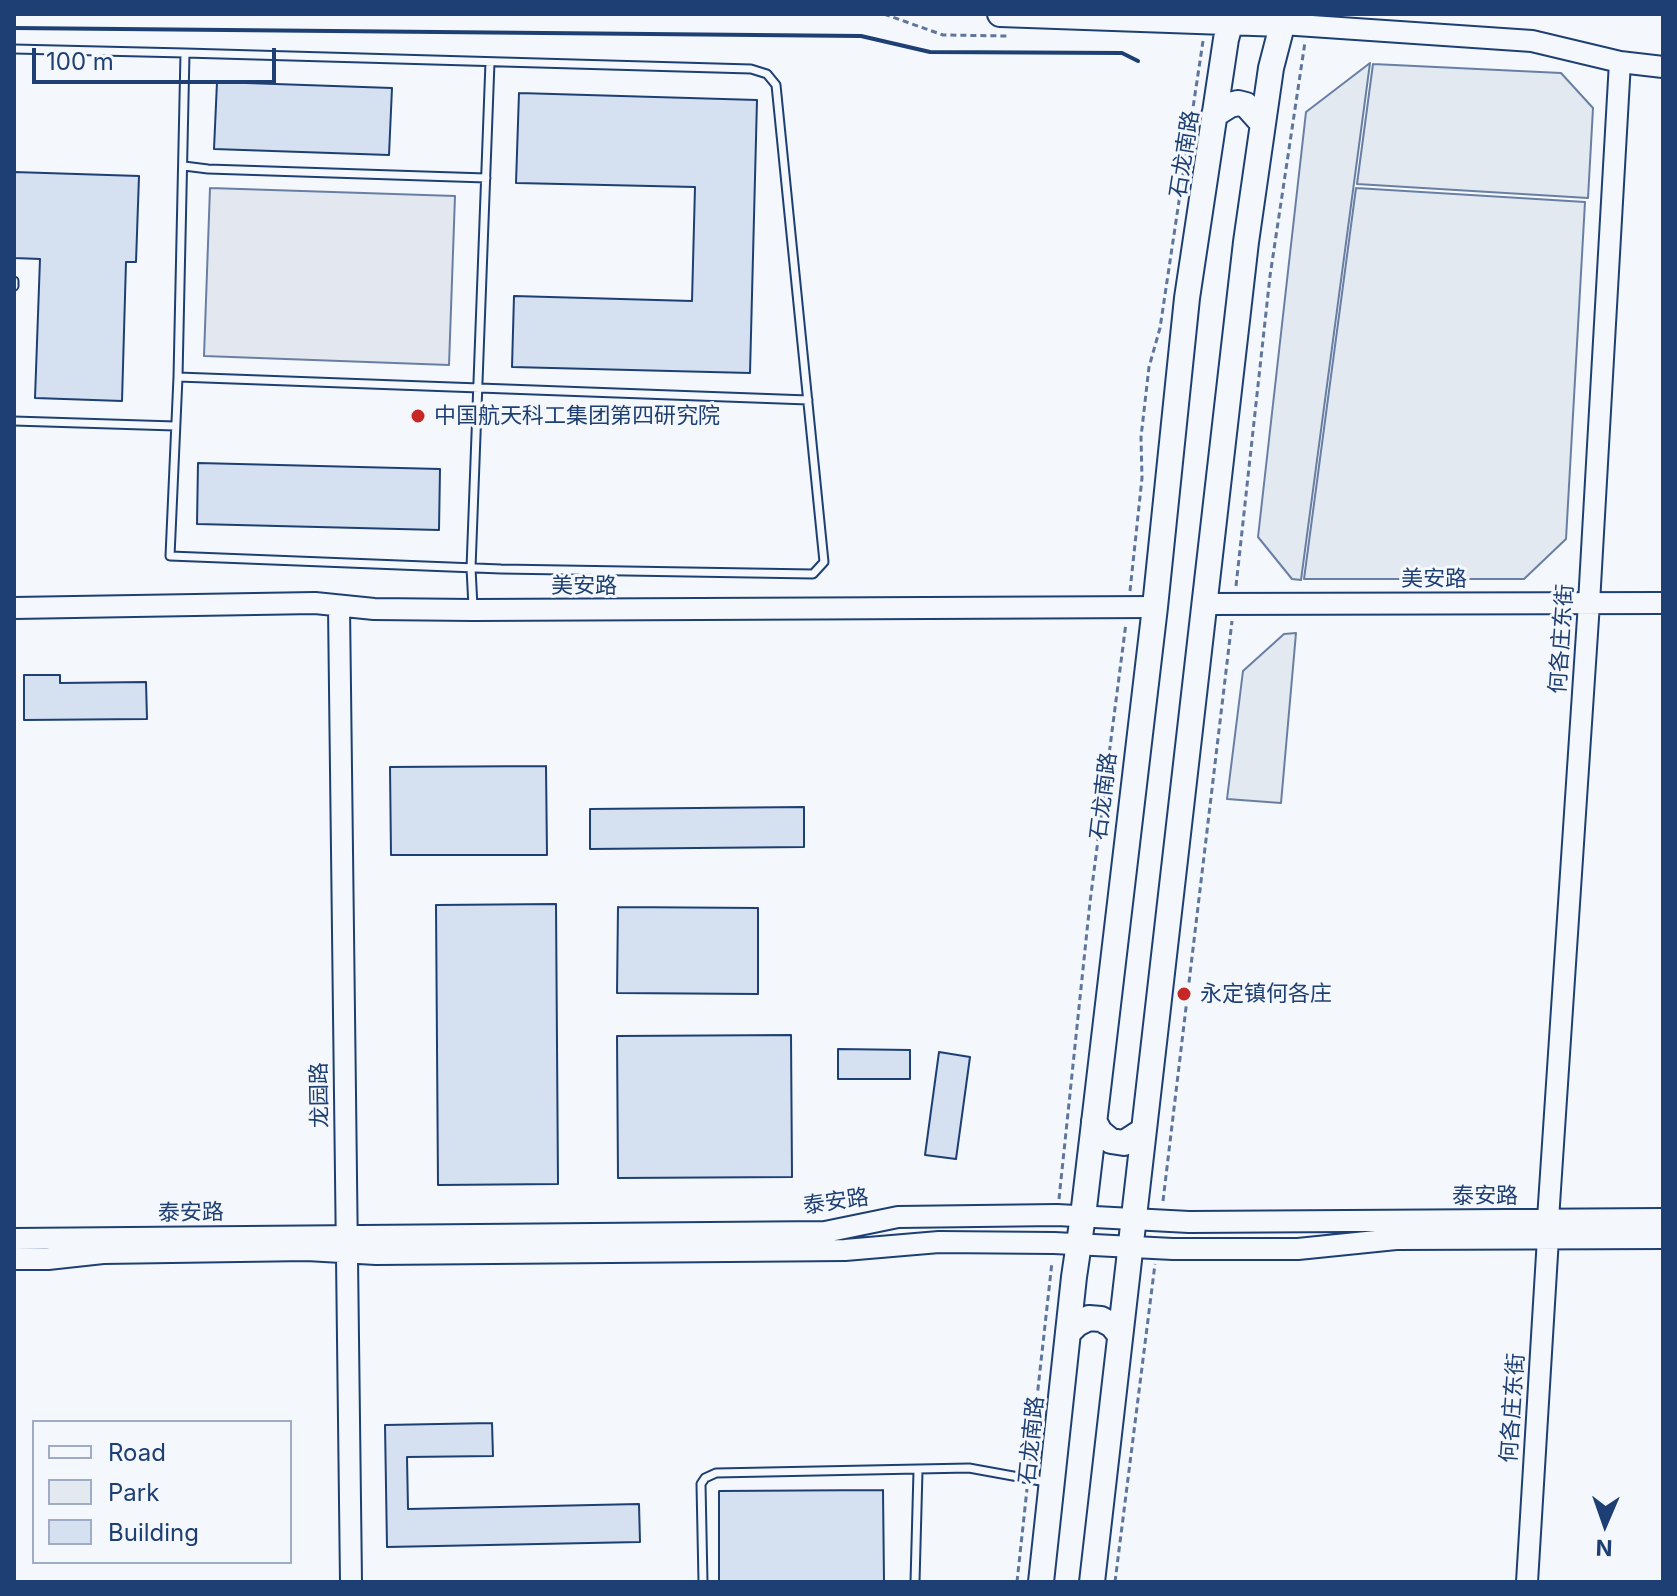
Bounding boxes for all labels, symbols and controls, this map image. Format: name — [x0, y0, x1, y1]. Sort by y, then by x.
scale bar — [36, 32, 280, 82]
text: 100 m — [46, 47, 114, 76]
street label: 石龙南路 — [1165, 108, 1205, 200]
place label: 中国航天科工集团第四研究院 — [434, 403, 720, 429]
marker: 中国航天科工集团第四研究院 — [409, 407, 427, 425]
street label: 美安路 — [1401, 566, 1467, 592]
street label: 美安路 — [551, 573, 617, 599]
street label: 何各庄东街 — [1545, 583, 1579, 695]
street label: 石龙南路 — [1086, 751, 1122, 841]
place label: 永定镇何各庄 — [1200, 981, 1332, 1007]
marker: 永定镇何各庄 — [1175, 985, 1193, 1003]
street label: 龙园路 — [306, 1062, 334, 1128]
street label: 泰安路 — [1452, 1183, 1518, 1209]
street label: 泰安路 — [801, 1184, 871, 1220]
street label: 泰安路 — [158, 1199, 224, 1227]
street label: 何各庄东街 — [1496, 1352, 1530, 1464]
street label: 石龙南路 — [1014, 1395, 1050, 1485]
legend — [32, 1420, 292, 1564]
text: Road — [108, 1438, 166, 1467]
text: Park — [108, 1478, 159, 1507]
north arrow — [1565, 1484, 1645, 1564]
text: Building — [108, 1518, 199, 1547]
text: N — [1595, 1535, 1613, 1561]

